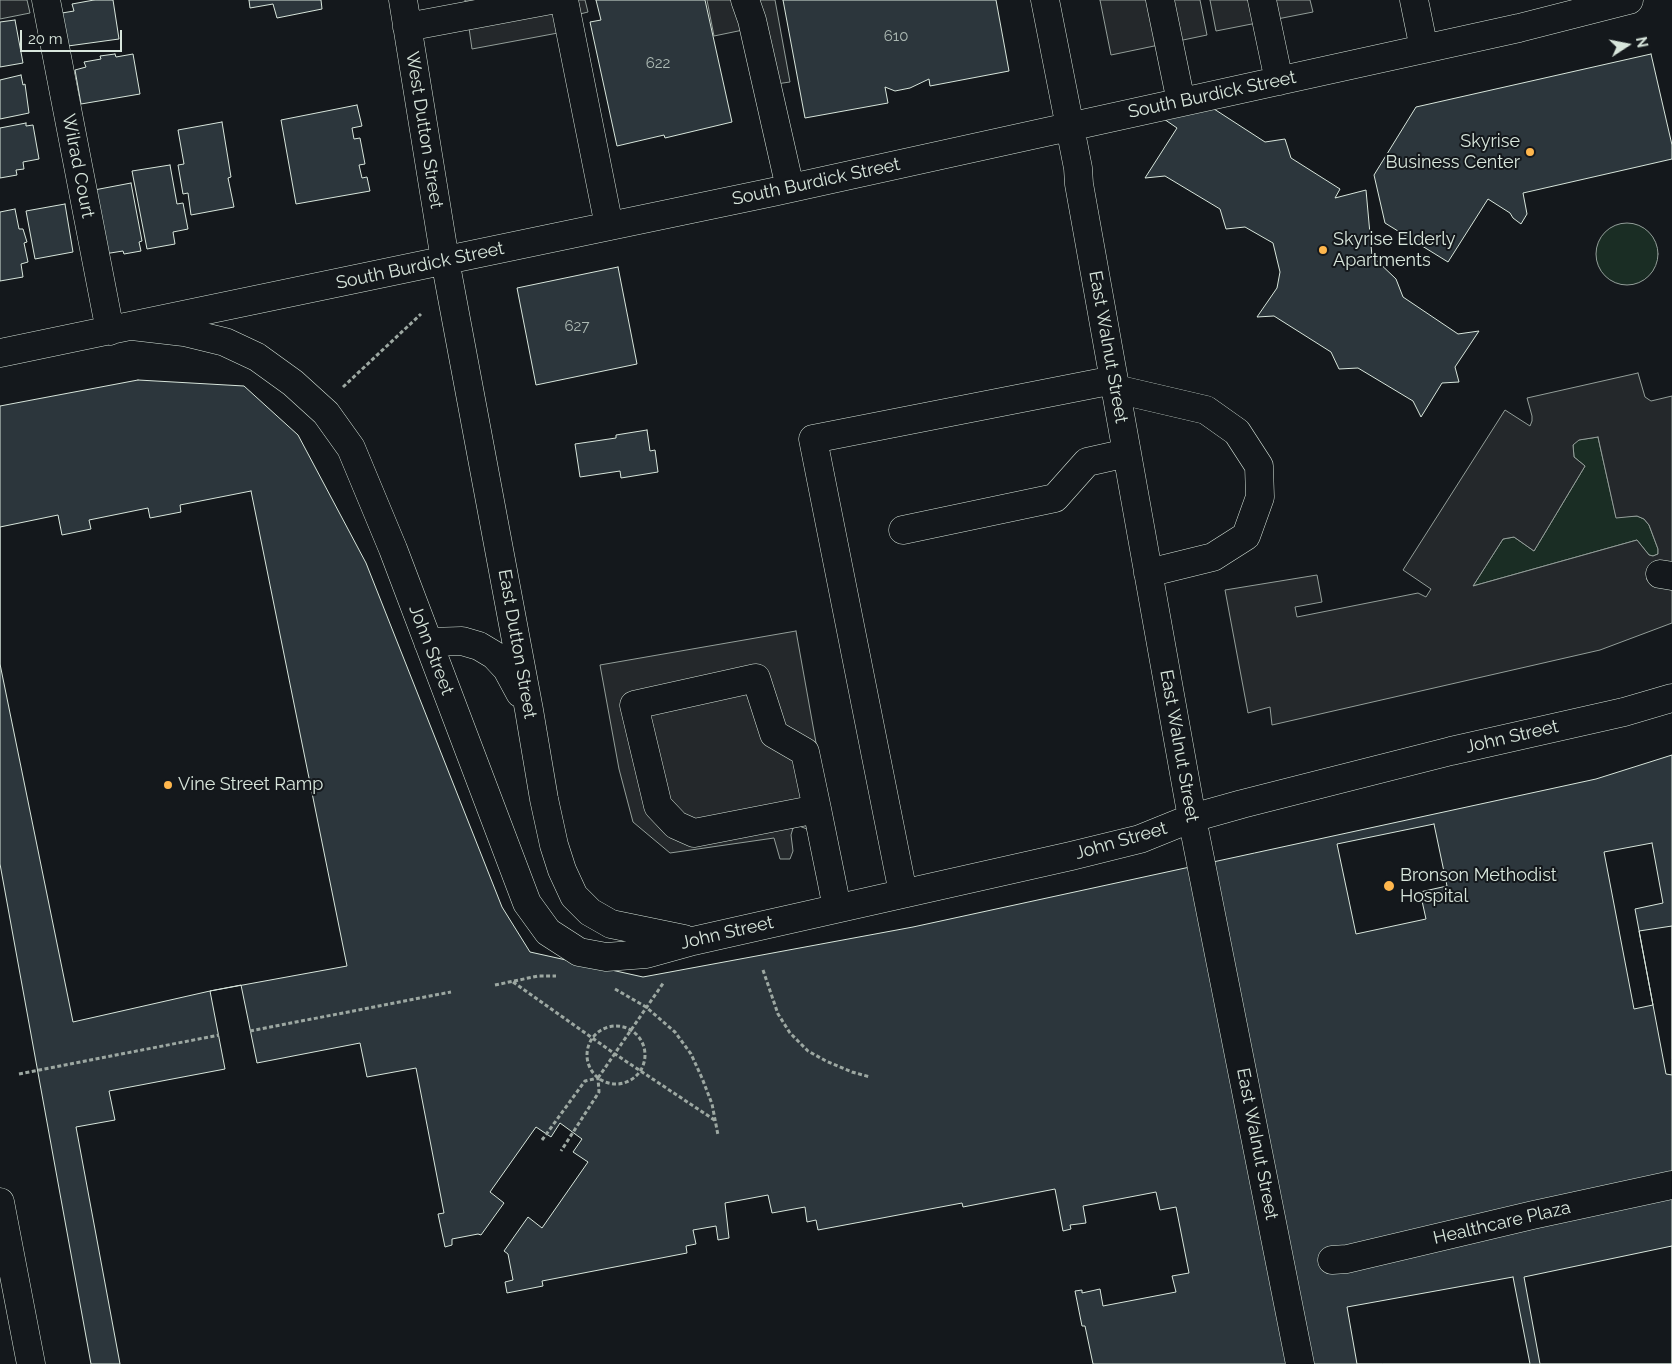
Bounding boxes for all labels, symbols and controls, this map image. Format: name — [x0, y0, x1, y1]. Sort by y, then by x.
scale bar — [22, 20, 125, 52]
north arrow — [1602, 20, 1652, 70]
house number: 610 — [884, 27, 908, 45]
text: 20 m — [28, 30, 63, 48]
text: N — [1633, 35, 1651, 49]
street label: West Dutton Street — [401, 50, 447, 210]
house number: 622 — [646, 54, 670, 72]
street label: South Burdick Street — [1126, 67, 1298, 123]
street label: Wilrad Court — [57, 112, 99, 220]
place label: Skyrise Business Center — [1386, 131, 1520, 173]
marker: Skyrise Business Center — [1524, 146, 1536, 158]
street label: South Burdick Street — [730, 154, 902, 210]
place label: Skyrise Elderly Apartments — [1333, 229, 1456, 272]
street label: South Burdick Street — [334, 238, 506, 294]
marker: Skyrise Elderly Apartments — [1317, 244, 1329, 256]
street label: East Walnut Street — [1084, 269, 1132, 425]
house number: 627 — [565, 317, 589, 335]
street label: East Dutton Street — [493, 568, 541, 720]
street label: John Street — [404, 602, 458, 698]
street label: East Walnut Street — [1155, 668, 1203, 824]
street label: John Street — [1463, 716, 1561, 758]
place label: Vine Street Ramp — [178, 774, 323, 796]
marker: Vine Street Ramp — [162, 779, 174, 791]
street label: John Street — [1073, 818, 1169, 864]
place label: Bronson Methodist Hospital — [1400, 865, 1557, 908]
marker: Bronson Methodist Hospital — [1382, 879, 1396, 893]
street label: John Street — [678, 912, 776, 954]
street label: East Walnut Street — [1232, 1066, 1282, 1222]
street label: Healthcare Plaza — [1431, 1197, 1573, 1249]

